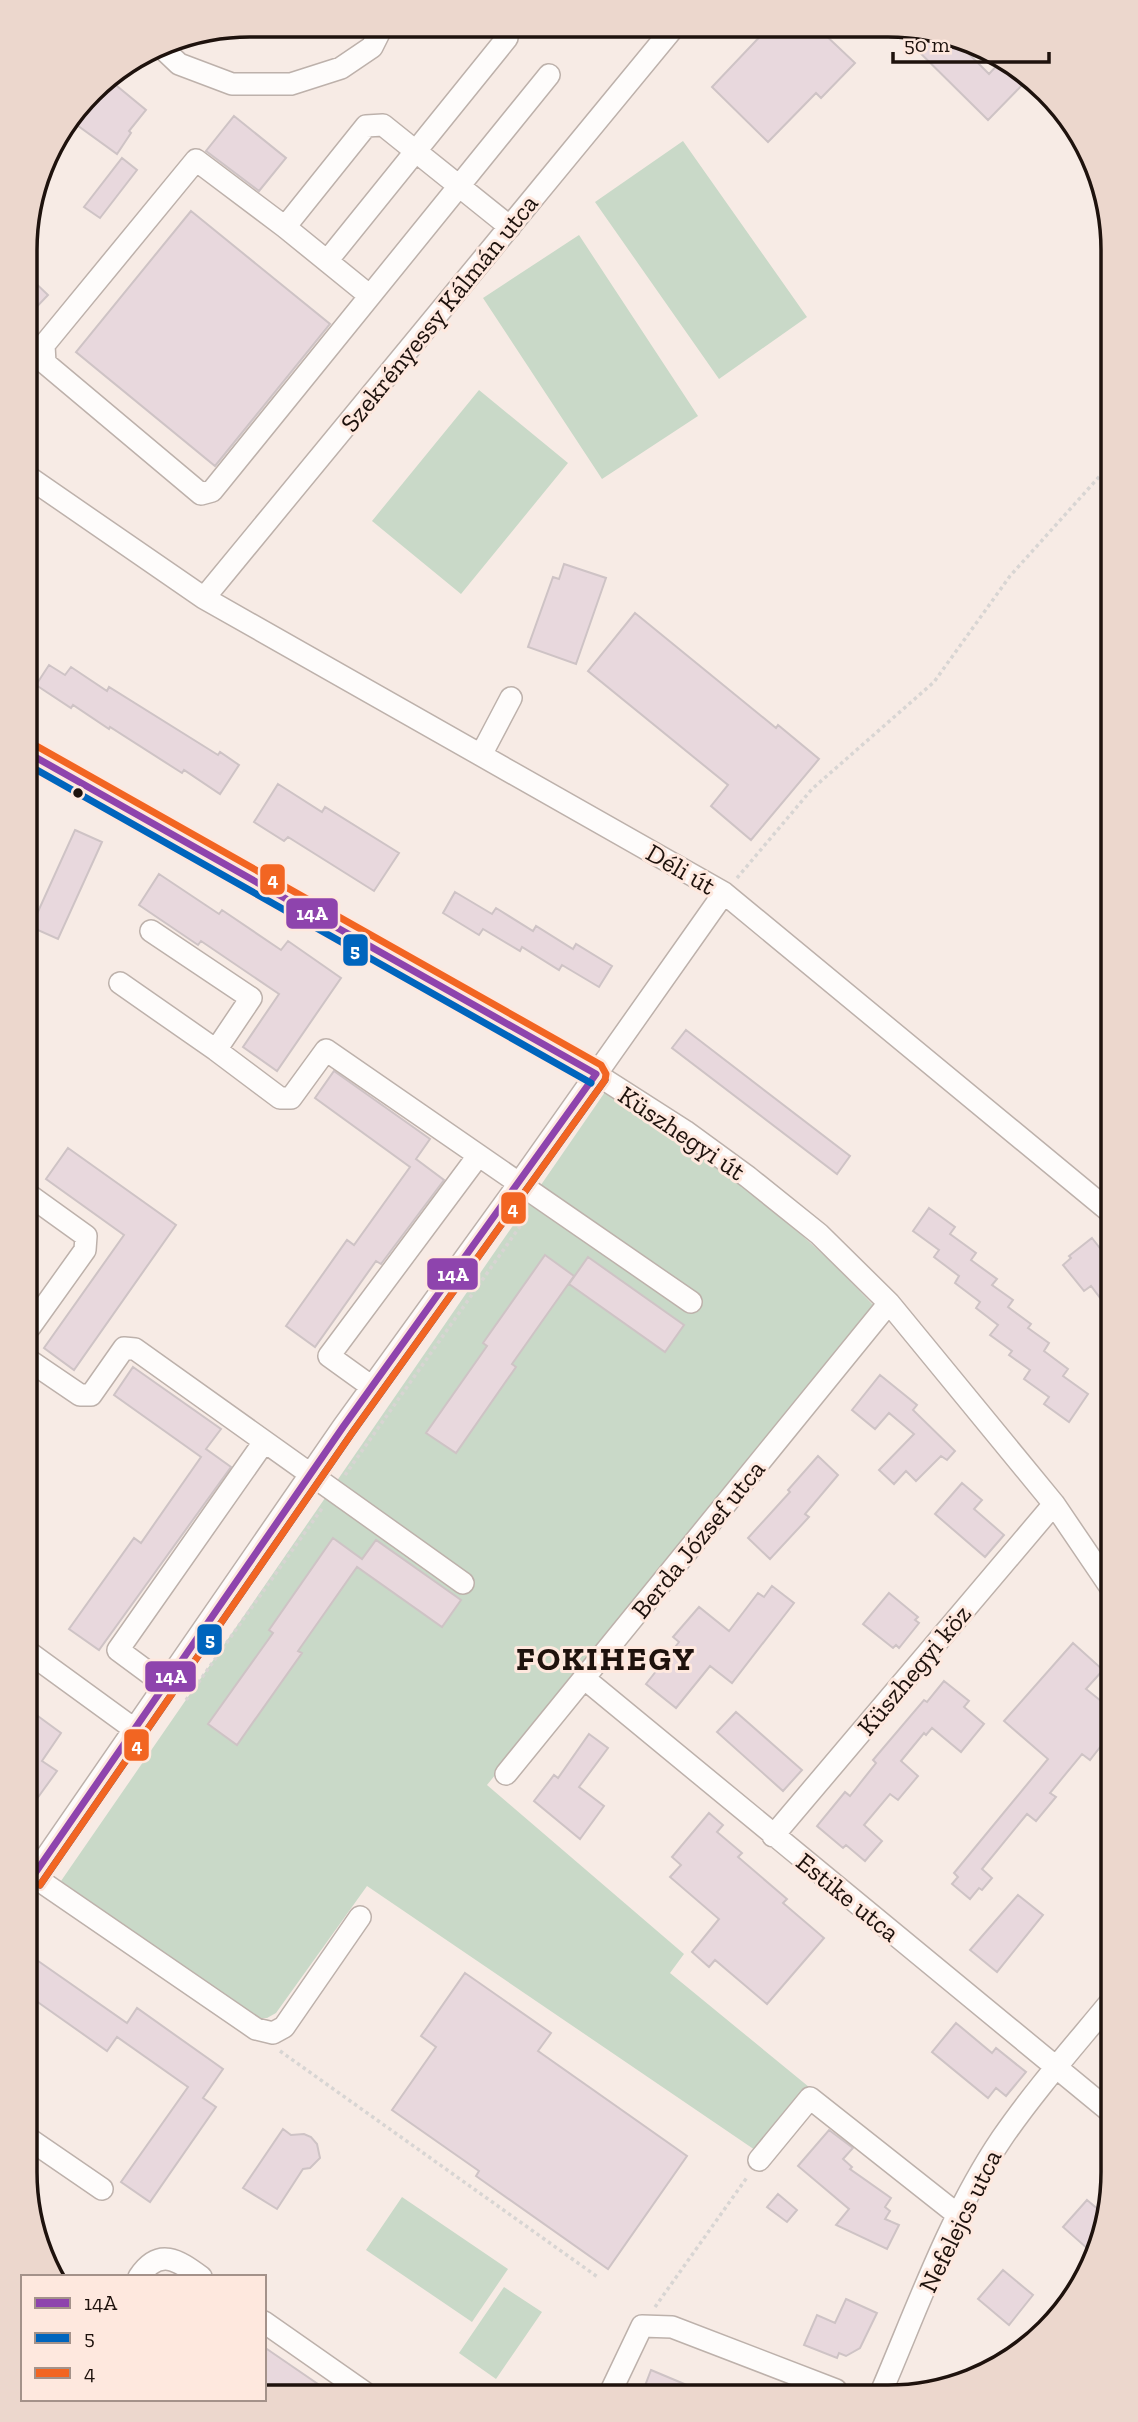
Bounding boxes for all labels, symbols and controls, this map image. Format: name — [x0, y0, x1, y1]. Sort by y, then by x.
scale bar — [893, 21, 1049, 65]
text: 50 m — [904, 32, 950, 57]
street label: Szekrényessy Kálmán utca — [333, 187, 545, 438]
unlabelled marker — [71, 786, 85, 800]
street label: Déli út — [641, 836, 722, 902]
line badge: 4 — [259, 863, 286, 896]
text: 4 — [268, 868, 279, 891]
line badge: 14A — [285, 897, 339, 930]
text: 14A — [296, 902, 329, 925]
line badge: 5 — [342, 933, 369, 967]
text: 5 — [350, 939, 360, 962]
street label: Küszhegyi út — [612, 1079, 752, 1187]
line badge: 4 — [500, 1191, 527, 1225]
text: 4 — [508, 1197, 519, 1220]
line badge: 14A — [426, 1257, 479, 1291]
text: 14A — [437, 1263, 470, 1286]
street label: Berda József utca — [624, 1453, 772, 1625]
street label: Küszhegyi köz — [850, 1598, 978, 1742]
line badge: 5 — [196, 1623, 223, 1656]
text: 5 — [205, 1628, 215, 1651]
district label: FOKIHEGY — [516, 1639, 696, 1678]
line badge: 14A — [144, 1660, 197, 1693]
text: 14A — [155, 1665, 188, 1688]
line badge: 4 — [123, 1728, 150, 1762]
text: 4 — [132, 1734, 143, 1757]
street label: Estike utca — [790, 1846, 906, 1949]
street label: Nefelejcs utca — [912, 2144, 1009, 2298]
legend — [21, 2275, 266, 2401]
text: 14A — [84, 2290, 117, 2315]
text: 5 — [84, 2325, 95, 2350]
text: 4 — [84, 2360, 95, 2385]

